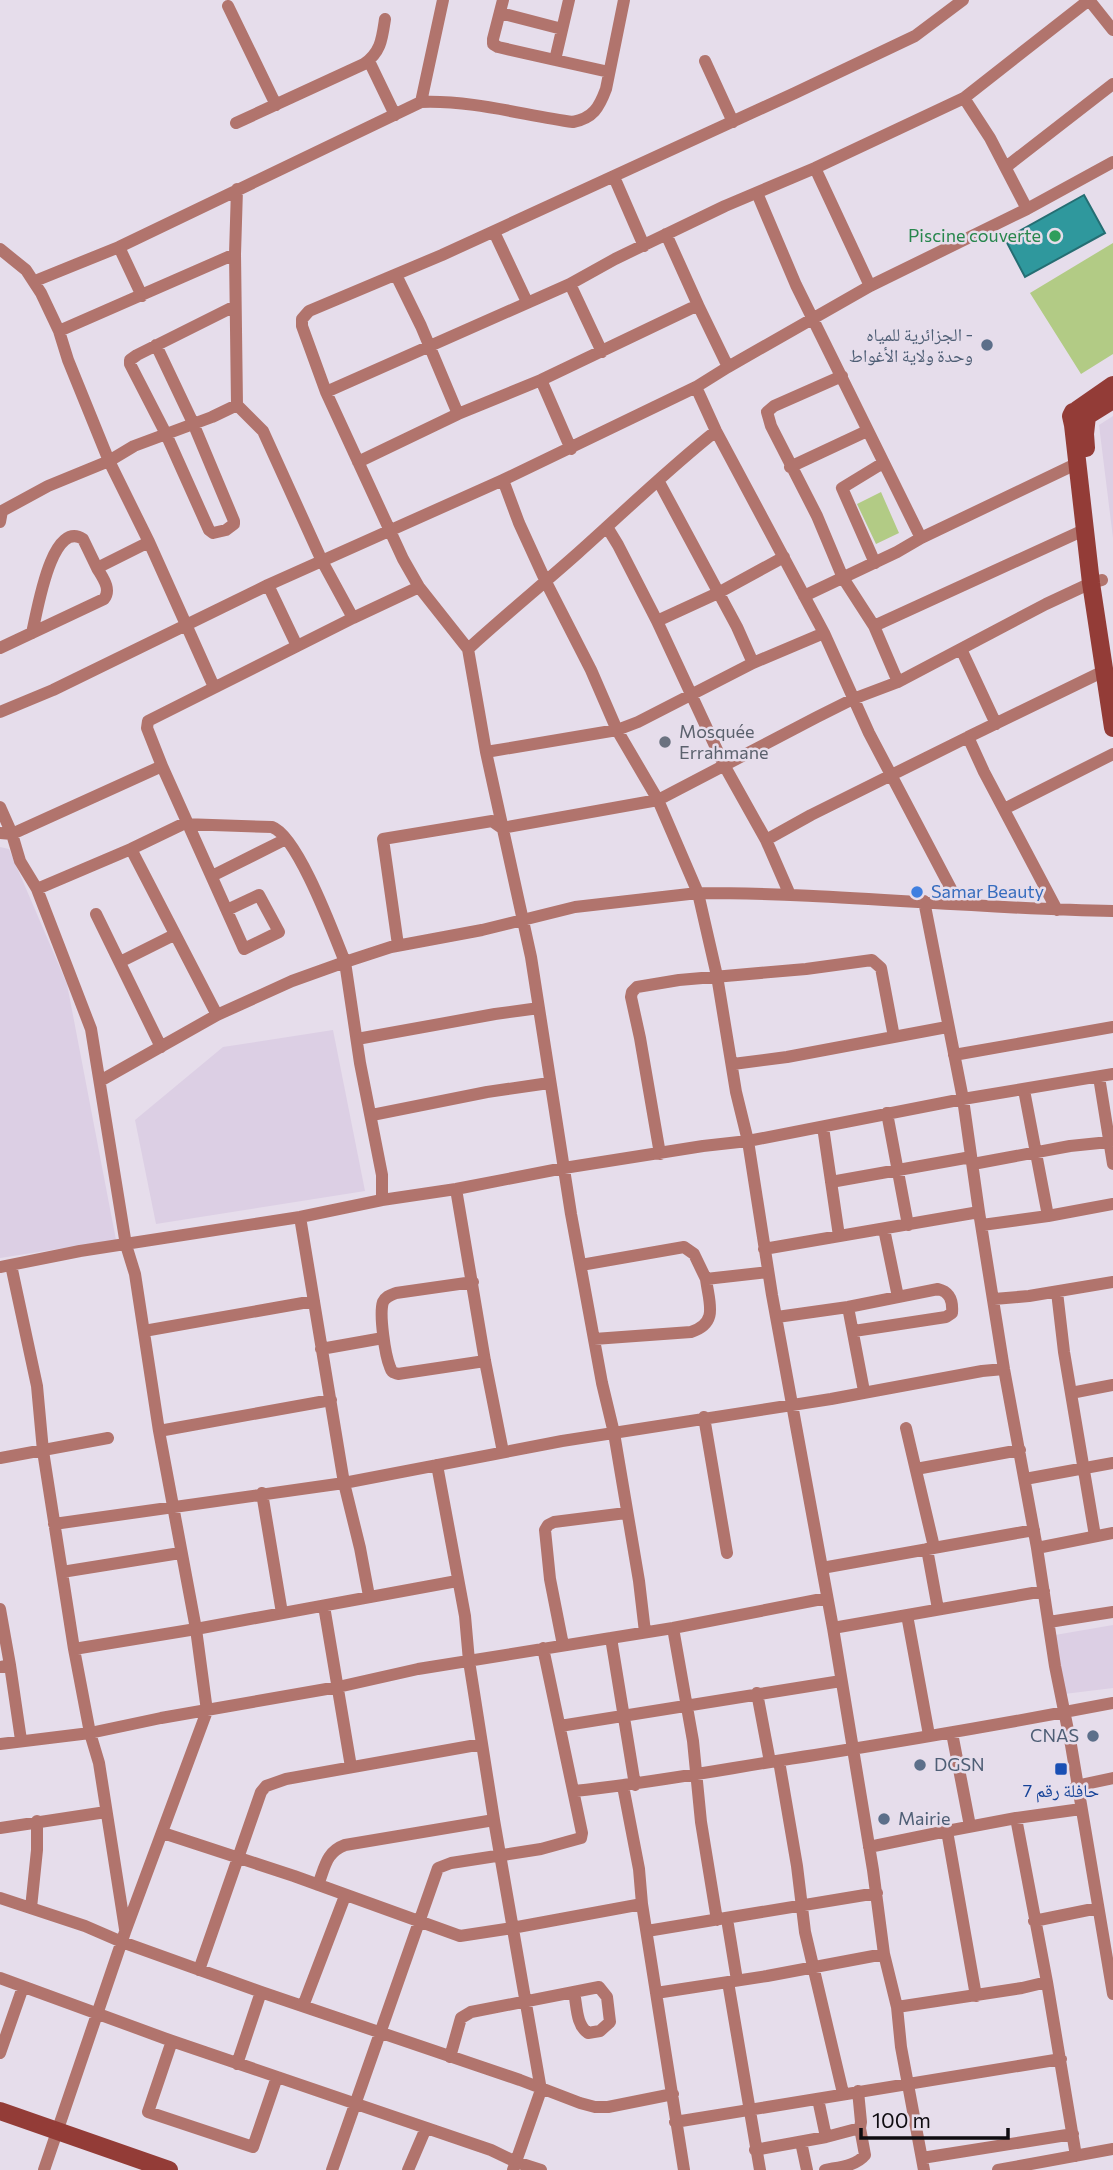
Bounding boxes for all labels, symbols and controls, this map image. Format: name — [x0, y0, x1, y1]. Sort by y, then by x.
place label: Piscine couverte — [908, 224, 1041, 246]
marker: Piscine couverte — [1047, 228, 1063, 244]
place label: الجزائرية للمياه - وحدة ولاية الأغواط — [849, 323, 973, 366]
marker: الجزائرية للمياه - وحدة ولاية الأغواط — [979, 337, 995, 353]
place label: Mosquée Errahmane — [679, 720, 769, 763]
marker: Mosquée Errahmane — [657, 734, 673, 750]
place label: Samar Beauty — [931, 880, 1044, 902]
marker: Samar Beauty — [909, 884, 925, 900]
place label: CNAS — [1030, 1724, 1079, 1746]
marker: CNAS — [1085, 1728, 1101, 1744]
place label: DGSN — [934, 1753, 985, 1775]
marker: DGSN — [912, 1757, 928, 1773]
marker: حافلة رقم 7 — [1053, 1761, 1069, 1777]
place label: حافلة رقم 7 — [1023, 1779, 1099, 1803]
place label: Mairie — [898, 1807, 950, 1829]
marker: Mairie — [876, 1811, 892, 1827]
scale bar — [861, 2096, 1008, 2140]
text: 100 m — [872, 2107, 931, 2132]

